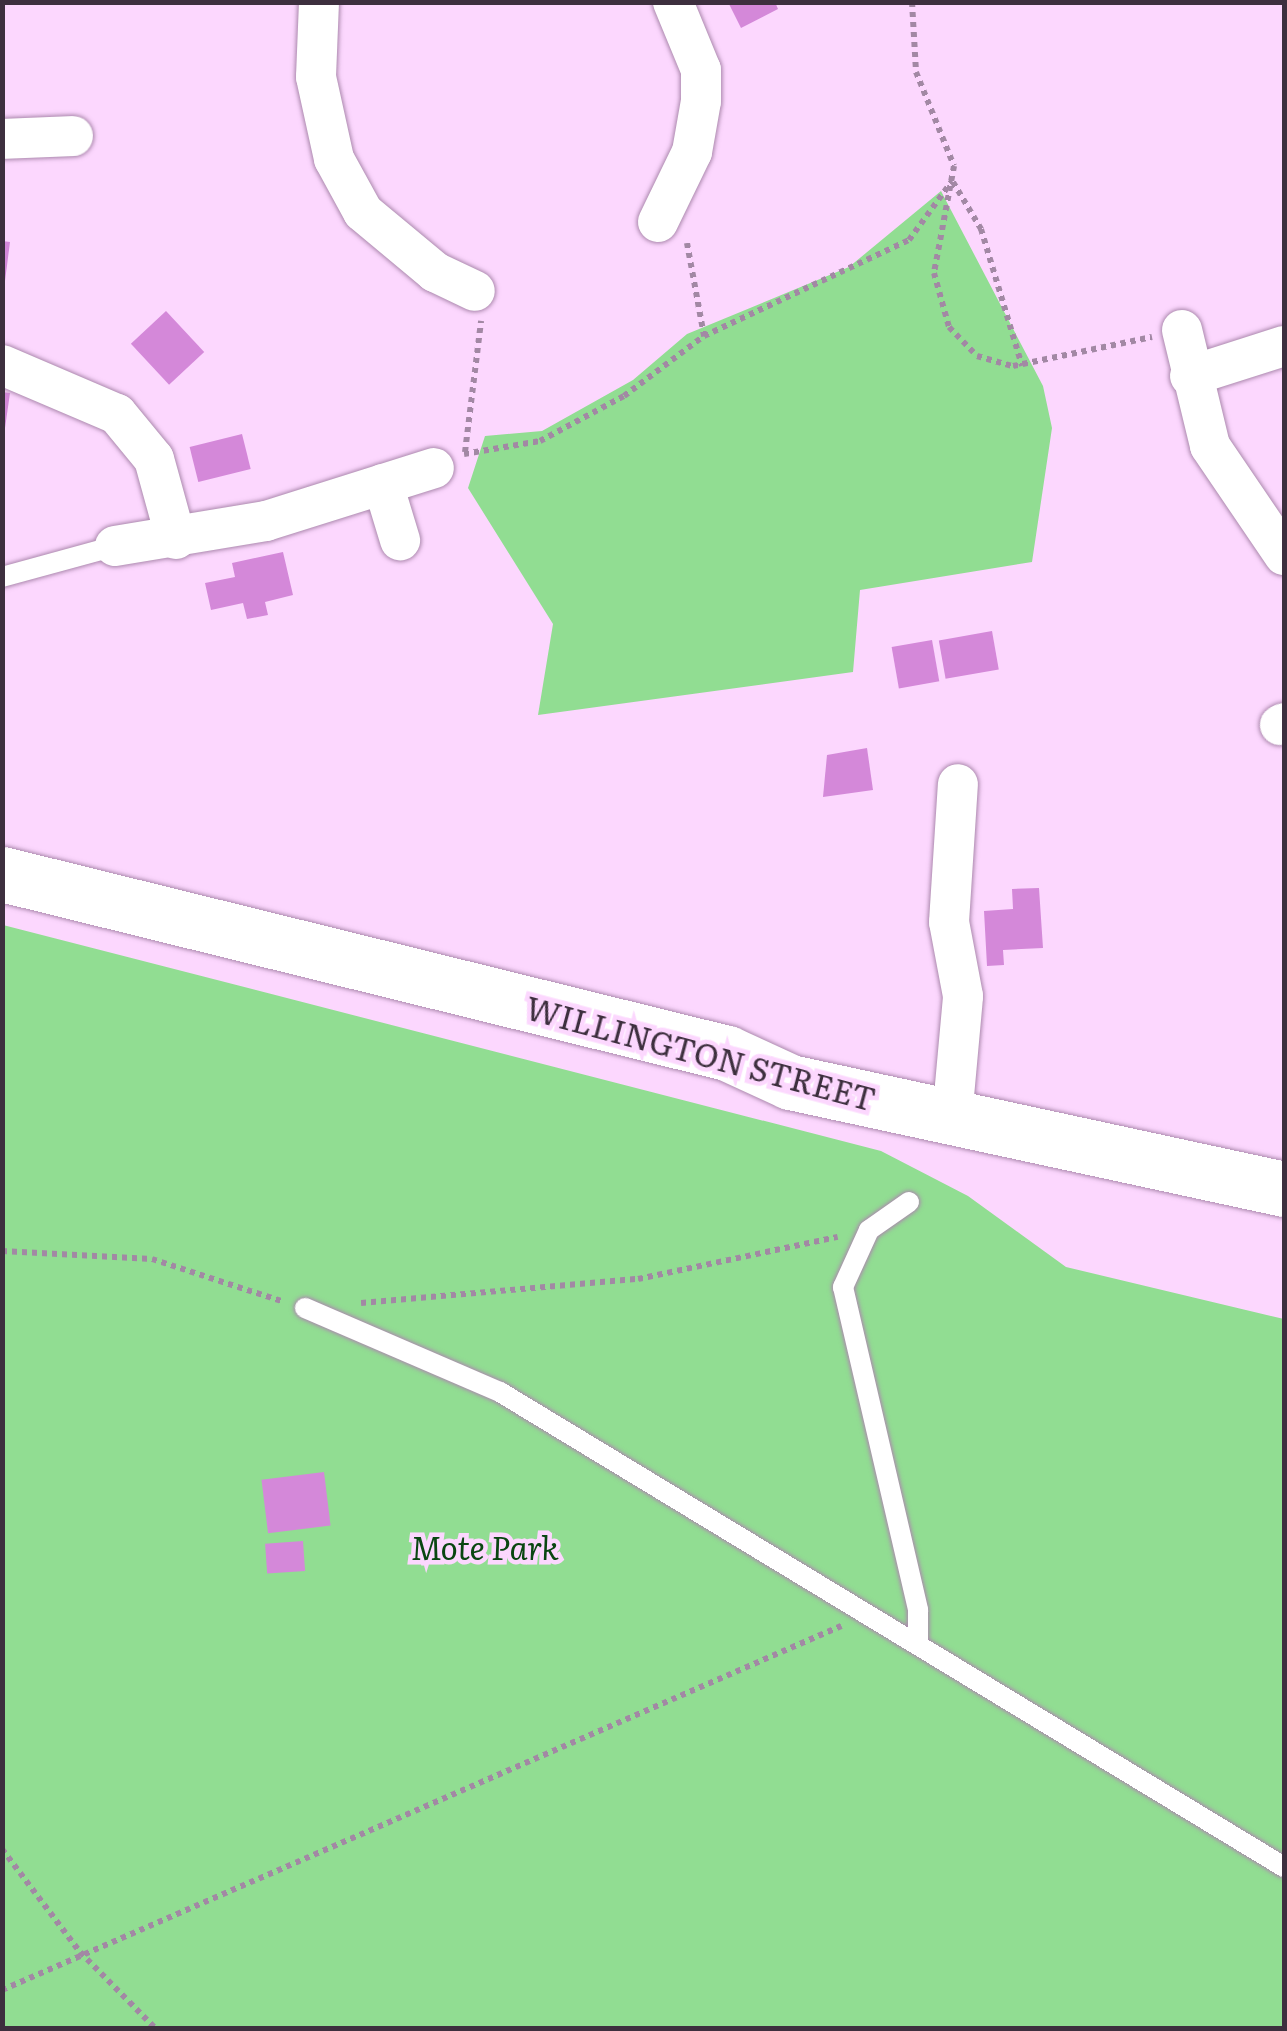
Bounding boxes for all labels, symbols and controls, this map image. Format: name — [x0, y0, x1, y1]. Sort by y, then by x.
street label: WILLINGTON STREET — [522, 987, 880, 1117]
park label: Mote Park — [411, 1527, 559, 1565]

